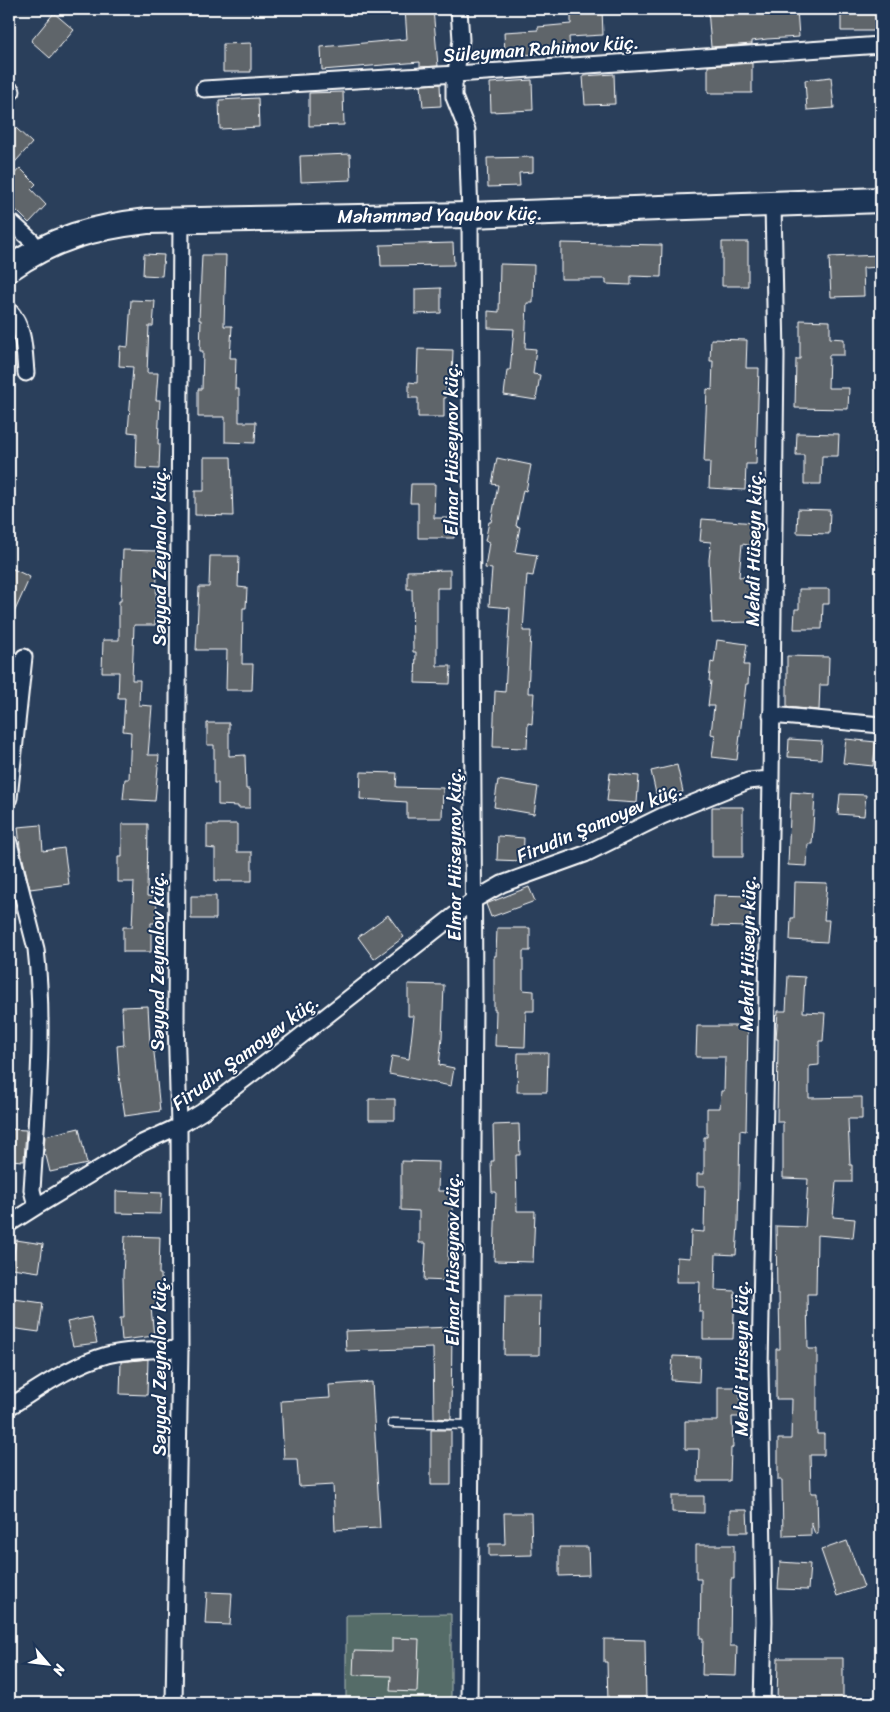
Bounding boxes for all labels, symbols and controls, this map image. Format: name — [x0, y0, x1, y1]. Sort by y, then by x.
street label: Süleyman Rahimov küç. — [442, 25, 640, 72]
street label: Məhəmməd Yaqubov küç. — [337, 196, 543, 233]
street label: Elmar Hüseynov küç. — [435, 362, 468, 536]
street label: Səyyad Zeynalov küç. — [143, 466, 176, 646]
street label: Mehdi Hüseyn küç. — [736, 469, 771, 627]
street label: Elmar Hüseynov küç. — [438, 767, 471, 941]
street label: Firudin Şamoyev küç. — [511, 772, 688, 872]
street label: Səyyad Zeynalov küç. — [141, 871, 174, 1051]
street label: Mehdi Hüseyn küç. — [730, 874, 765, 1032]
street label: Firudin Şamoyev küç. — [164, 986, 326, 1119]
street label: Elmar Hüseynov küç. — [436, 1172, 469, 1346]
street label: Səyyad Zeynalov küç. — [143, 1276, 176, 1456]
street label: Mehdi Hüseyn küç. — [725, 1280, 758, 1436]
north arrow — [22, 1640, 72, 1690]
text: N — [46, 1659, 73, 1680]

